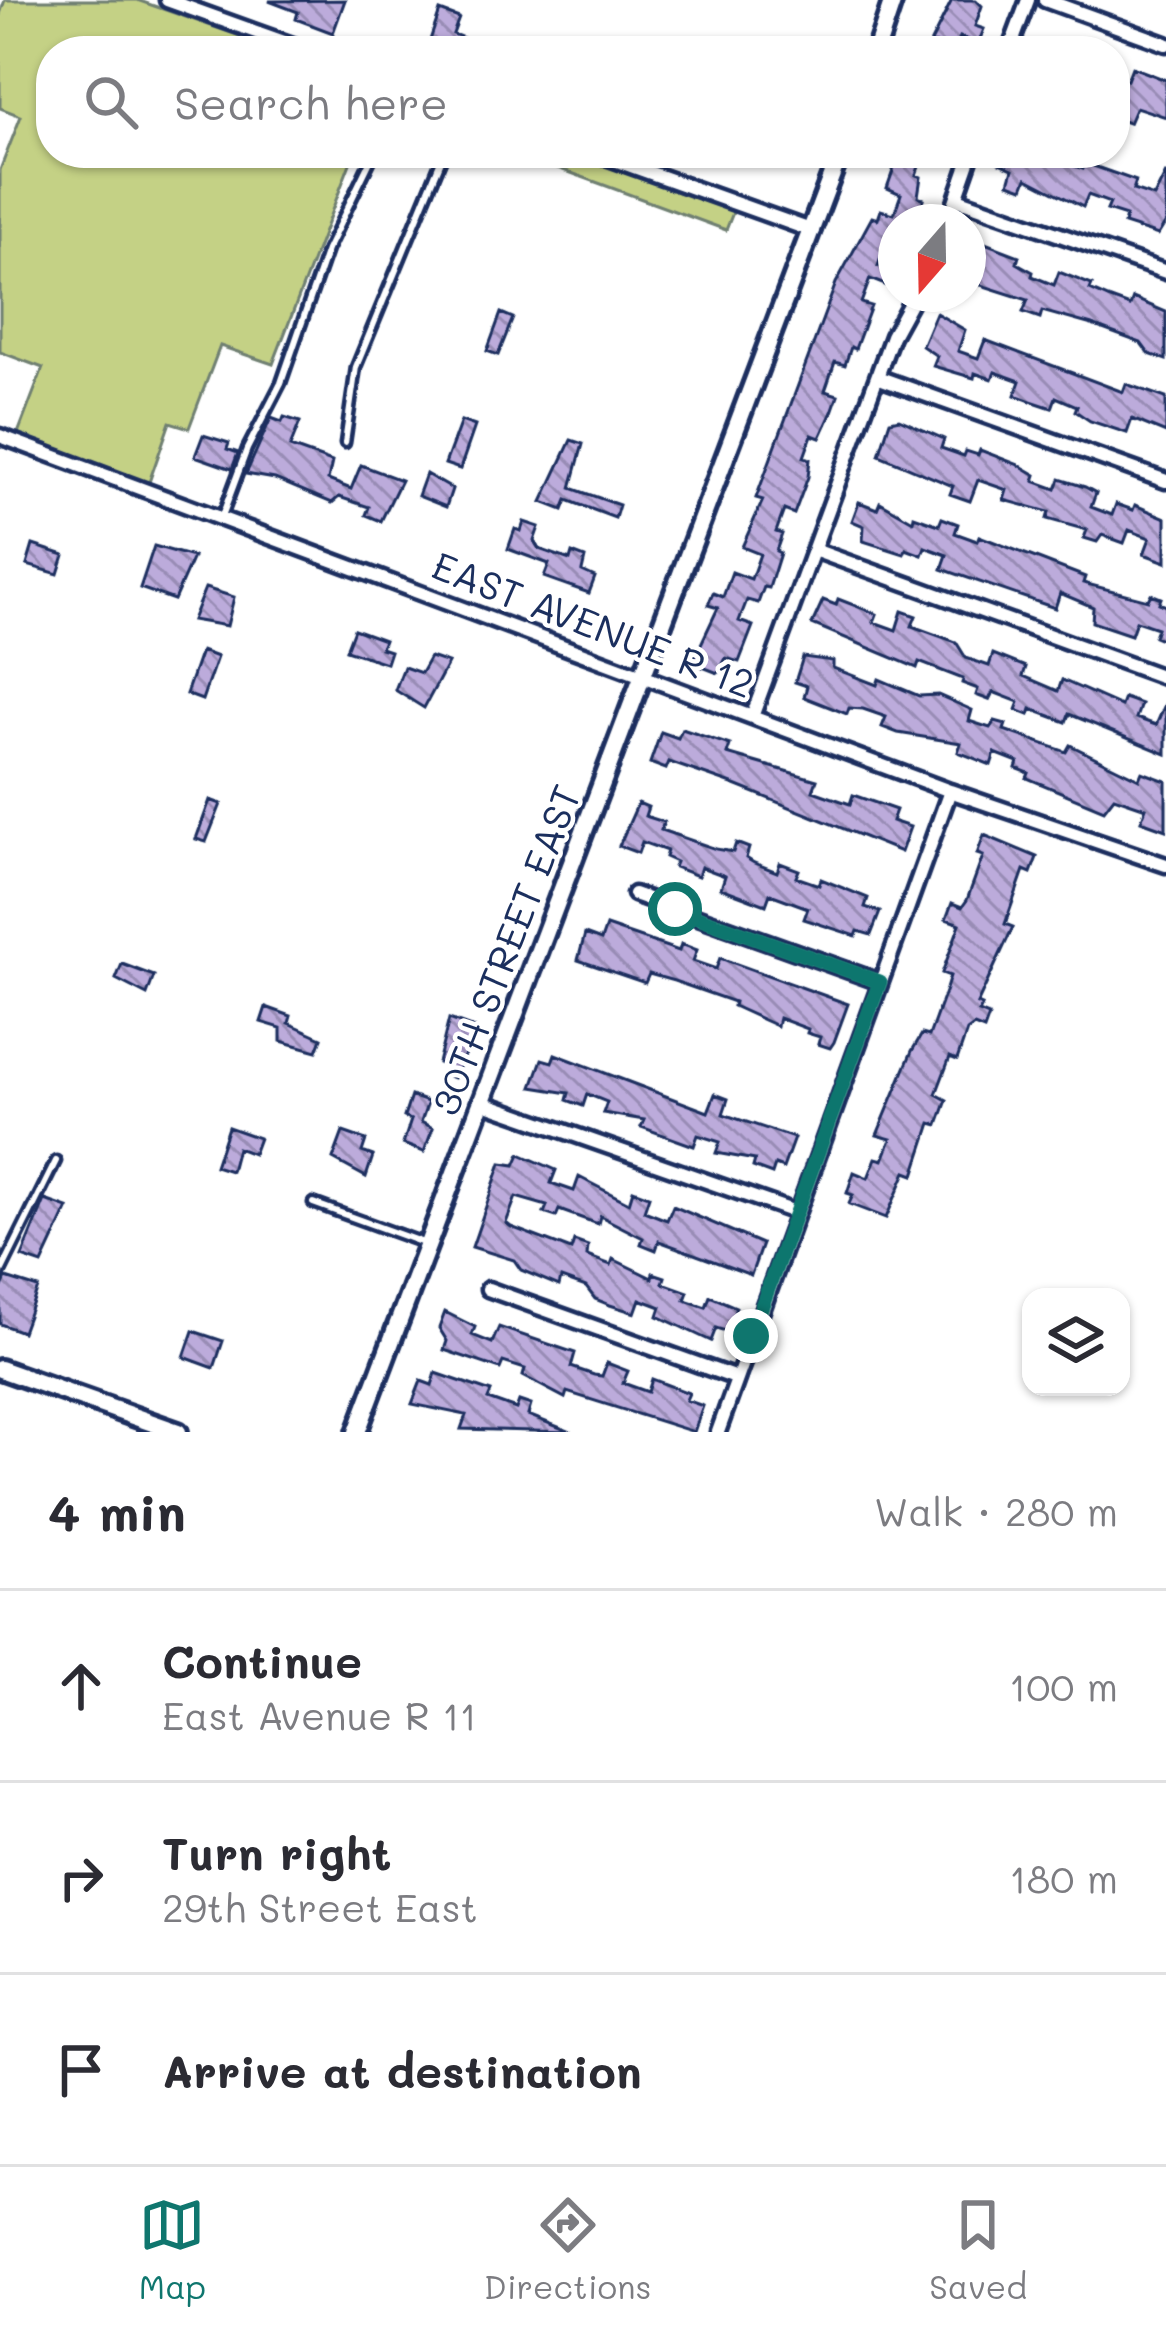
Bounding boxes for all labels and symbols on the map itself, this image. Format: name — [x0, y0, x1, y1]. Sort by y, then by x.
north arrow — [878, 204, 986, 312]
street label: EAST AVENUE R 12 — [426, 539, 762, 708]
street label: 30TH STREET EAST — [418, 777, 591, 1122]
route start — [648, 882, 702, 936]
route end — [724, 1309, 778, 1363]

